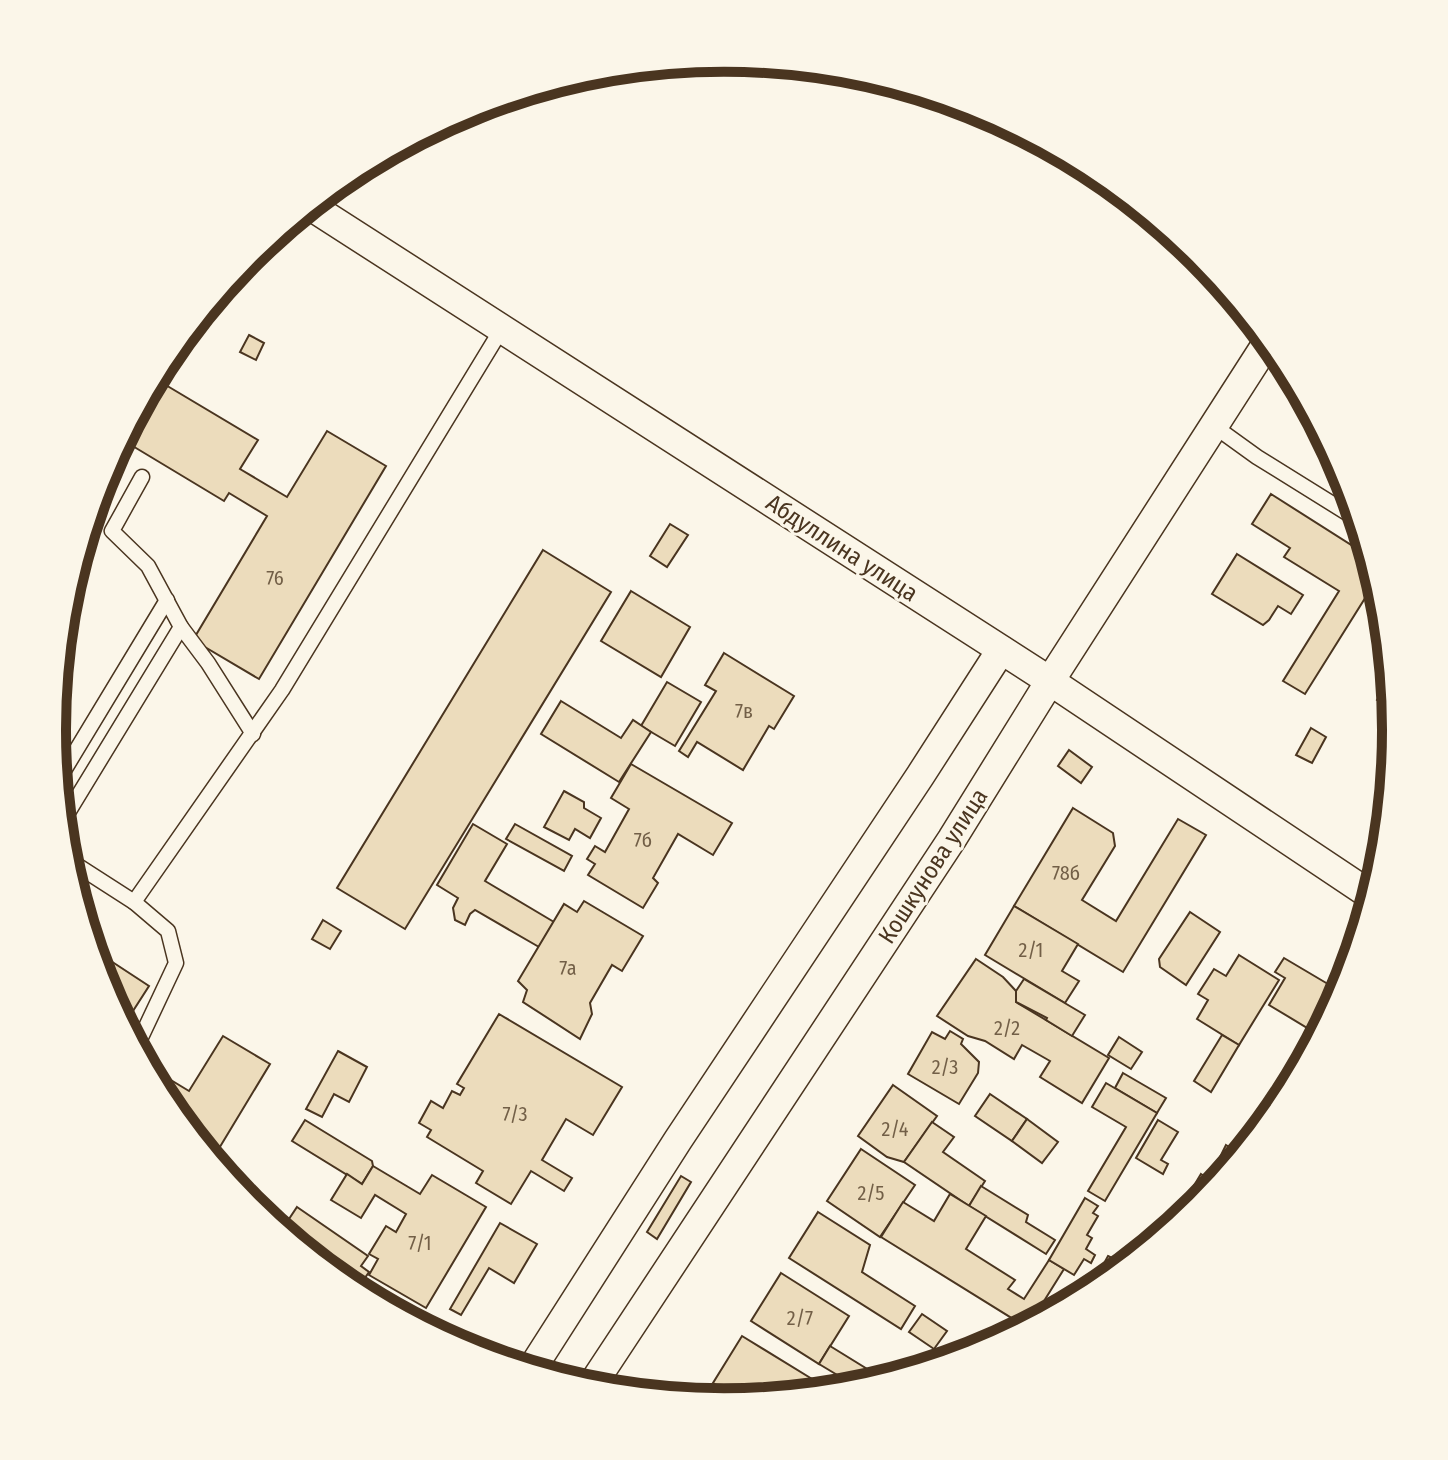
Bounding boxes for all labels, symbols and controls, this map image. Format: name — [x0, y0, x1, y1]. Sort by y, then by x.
street label: Абдуллина улица — [761, 489, 923, 607]
house number: 76 — [266, 566, 284, 590]
house number: 7в — [735, 699, 753, 723]
street label: Кошкунова улица — [873, 783, 993, 949]
house number: 7б — [634, 828, 652, 852]
house number: 78б — [1052, 861, 1080, 885]
house number: 2/1 — [1019, 938, 1043, 962]
house number: 7а — [559, 956, 577, 980]
house number: 2/2 — [994, 1016, 1020, 1040]
house number: 2/3 — [932, 1055, 958, 1079]
house number: 7/3 — [502, 1102, 528, 1126]
house number: 2/4 — [882, 1117, 909, 1141]
house number: 2/5 — [858, 1181, 884, 1205]
house number: 7/1 — [408, 1231, 432, 1255]
house number: 2/7 — [787, 1306, 813, 1330]

